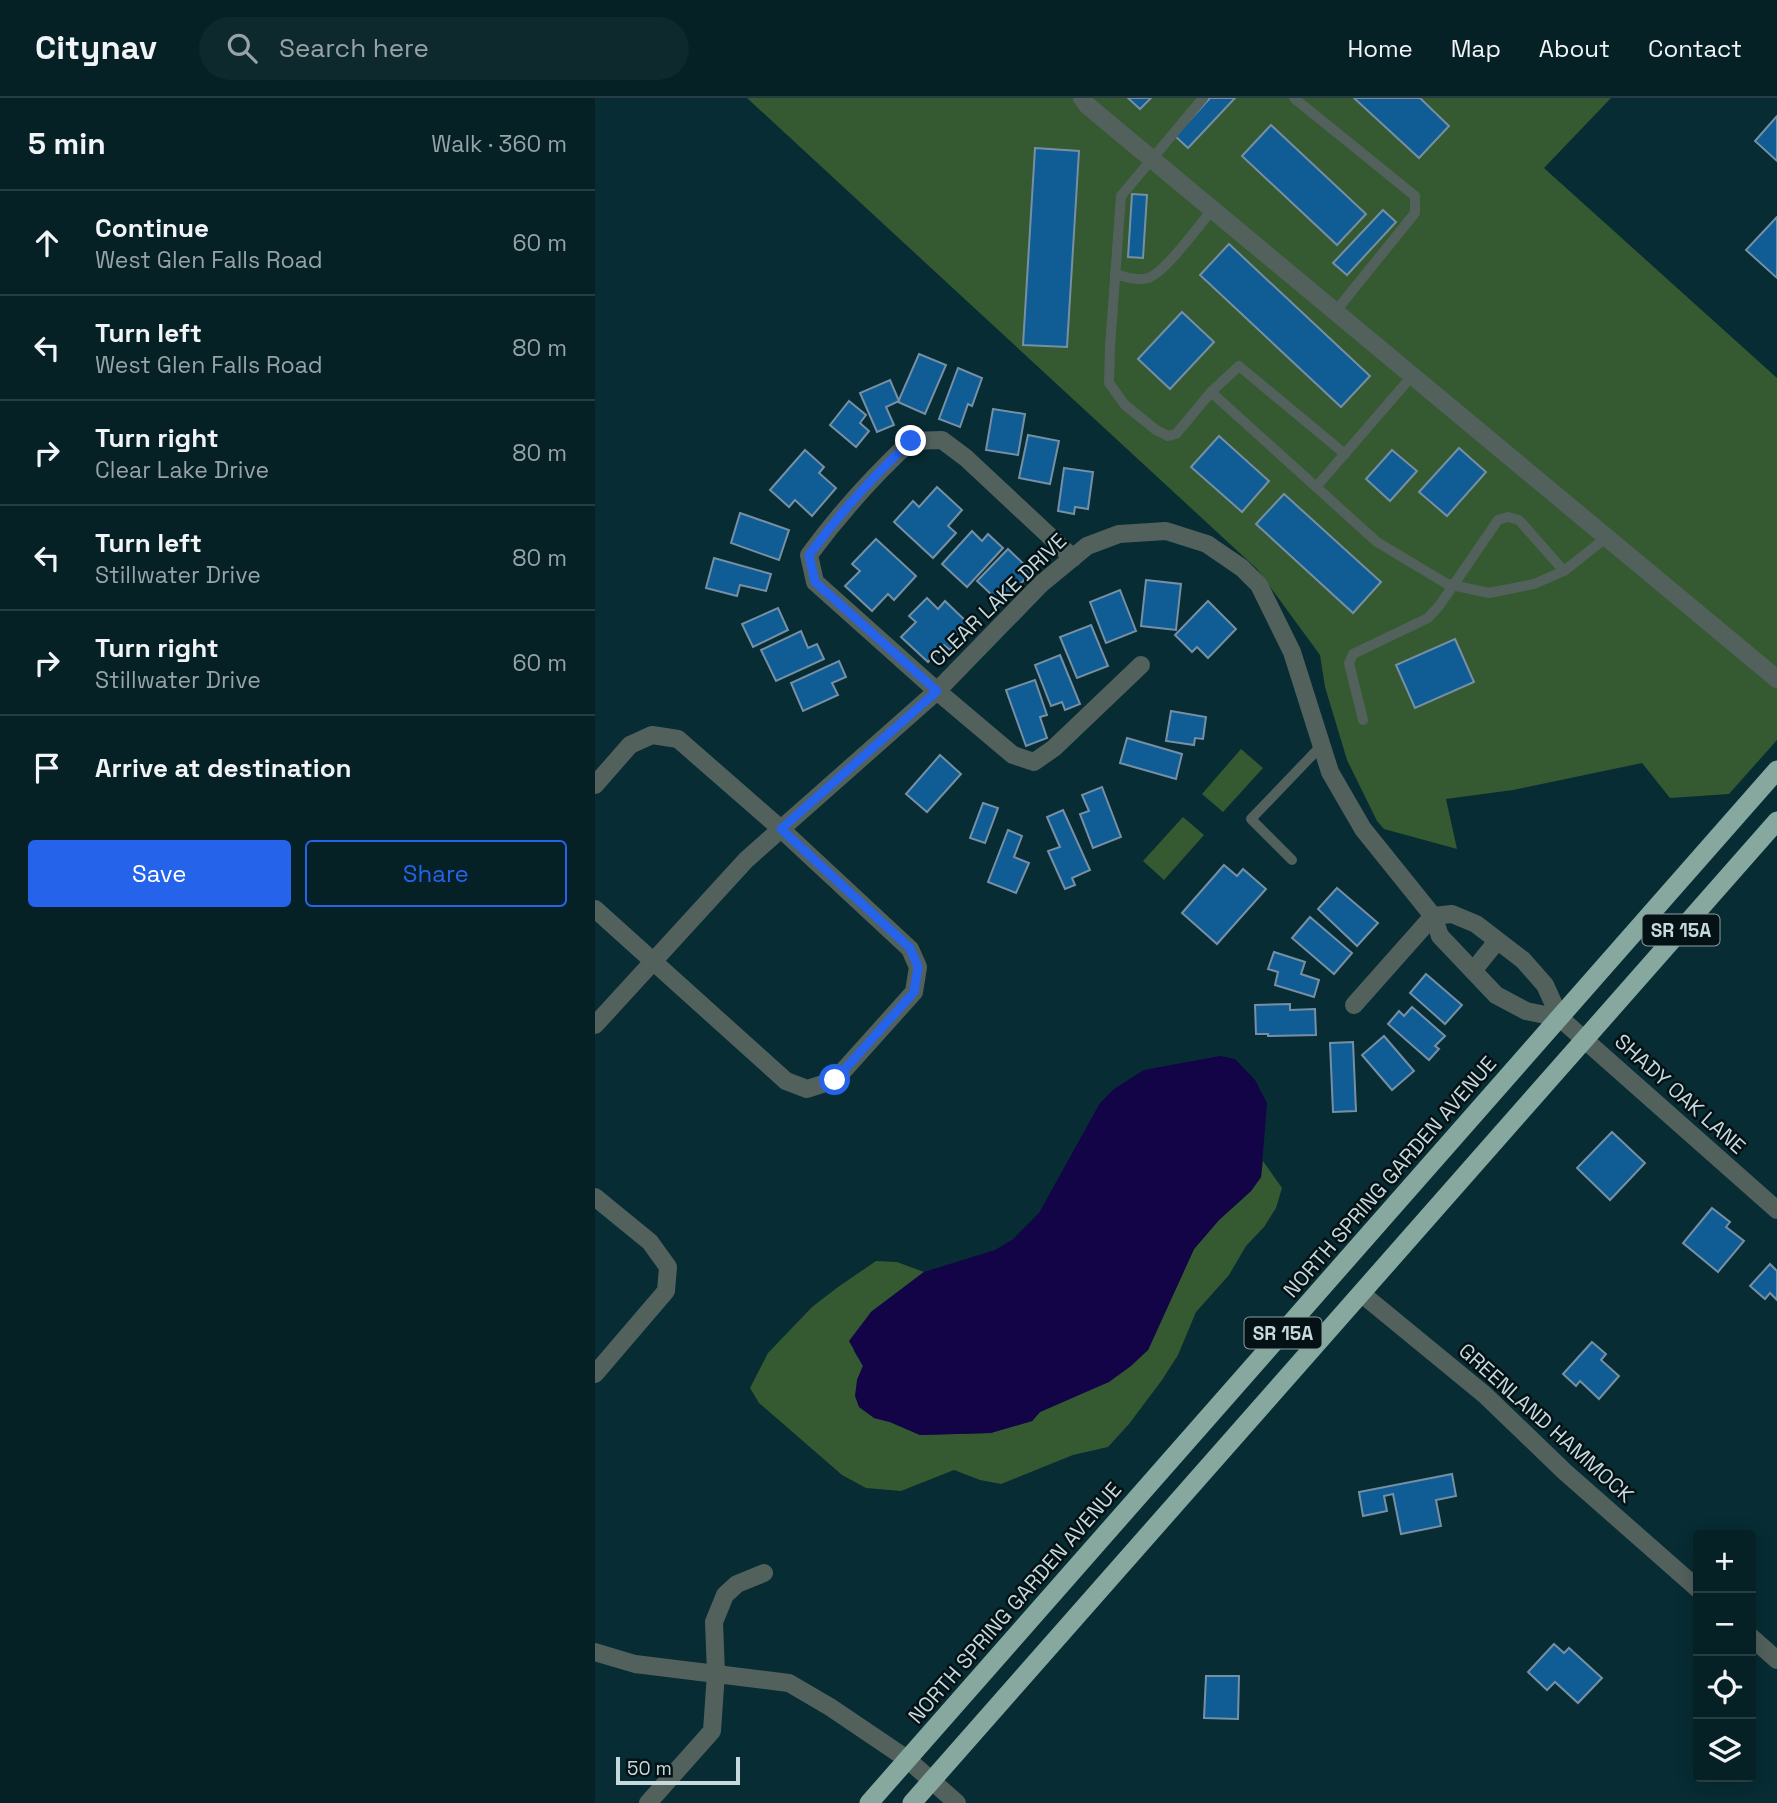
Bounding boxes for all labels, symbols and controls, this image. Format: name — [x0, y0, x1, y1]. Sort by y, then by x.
search box — [199, 17, 689, 80]
text: Citynav — [35, 27, 157, 69]
icon: search — [223, 29, 261, 67]
text: Search here — [279, 31, 429, 65]
text: Home — [1347, 33, 1413, 64]
text: Map — [1451, 33, 1501, 64]
text: About — [1539, 33, 1610, 64]
text: Contact — [1648, 33, 1742, 64]
text: 5 min — [28, 124, 106, 163]
text: Walk · 360 m — [431, 129, 567, 159]
text: Continue — [95, 211, 209, 245]
icon: ahead — [28, 224, 66, 262]
text: 60 m — [512, 228, 567, 258]
text: West Glen Falls Road — [95, 245, 322, 275]
text: Turn left — [95, 316, 202, 350]
icon: left — [28, 329, 66, 367]
text: 80 m — [512, 333, 567, 363]
text: West Glen Falls Road — [95, 350, 322, 380]
text: Turn right — [95, 421, 219, 455]
route end — [895, 425, 926, 456]
icon: right — [28, 434, 66, 472]
text: 80 m — [512, 438, 567, 468]
text: Clear Lake Drive — [95, 455, 269, 485]
text: Turn left — [95, 526, 202, 560]
street label: CLEAR LAKE DRIVE — [923, 527, 1072, 672]
icon: left — [28, 539, 66, 577]
text: 80 m — [512, 543, 567, 573]
text: Stillwater Drive — [95, 560, 261, 590]
text: Turn right — [95, 631, 219, 665]
icon: right — [28, 644, 66, 682]
text: 60 m — [512, 648, 567, 678]
text: Stillwater Drive — [95, 665, 261, 695]
icon: arrive — [28, 749, 66, 787]
text: Arrive at destination — [95, 751, 352, 785]
button: Save — [28, 840, 291, 907]
button: Share — [305, 840, 567, 907]
road number: SR 15A — [1643, 915, 1719, 946]
street label: SHADY OAK LANE — [1609, 1028, 1751, 1160]
street label: NORTH SPRING GARDEN AVENUE — [1277, 1050, 1502, 1303]
route start — [819, 1064, 850, 1095]
road number: SR 15A — [1245, 1317, 1321, 1348]
street label: GREENLAND HAMMOCK — [1453, 1337, 1640, 1509]
street label: NORTH SPRING GARDEN AVENUE — [902, 1476, 1127, 1729]
map controls — [1693, 1530, 1756, 1782]
button: + — [1693, 1530, 1756, 1593]
button: − — [1693, 1593, 1756, 1656]
button: locate — [1693, 1656, 1756, 1719]
button: layers — [1693, 1719, 1756, 1782]
scale bar — [616, 1754, 740, 1786]
text: 50 m — [627, 1756, 672, 1781]

